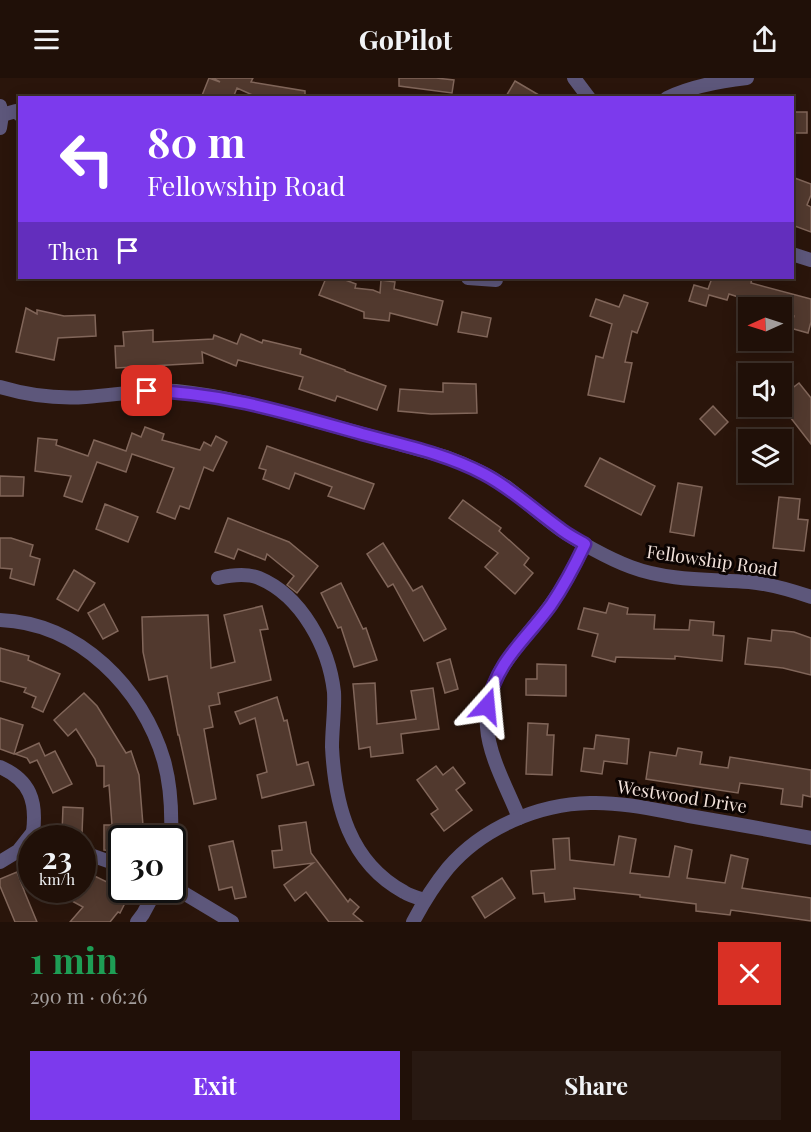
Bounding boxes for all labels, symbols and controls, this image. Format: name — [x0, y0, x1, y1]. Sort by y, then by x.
text: GoPilot — [359, 21, 452, 57]
icon: menu — [30, 23, 63, 56]
icon: share — [748, 23, 781, 56]
text: 80 m — [147, 113, 245, 169]
icon: left — [48, 120, 126, 198]
text: Fellowship Road — [147, 167, 345, 203]
icon: arrive — [111, 234, 144, 267]
text: Then — [48, 236, 99, 266]
north arrow — [738, 297, 792, 351]
map controls — [738, 297, 792, 483]
button: sound — [738, 363, 792, 417]
pin — [121, 365, 172, 416]
icon: arrive — [130, 374, 163, 407]
button: layers — [738, 429, 792, 483]
street label: Fellowship Road — [645, 539, 780, 581]
position arrow — [455, 674, 519, 738]
street label: Westwood Drive — [615, 774, 749, 818]
speed limit sign: 30 — [108, 825, 186, 903]
text: 23 — [42, 837, 72, 877]
text: km/h — [39, 869, 75, 889]
text: 1 min — [30, 935, 118, 983]
button: close — [718, 942, 781, 1005]
text: 290 m · 06:26 — [30, 982, 147, 1009]
button: Exit — [30, 1051, 400, 1120]
button: Share — [412, 1051, 781, 1120]

